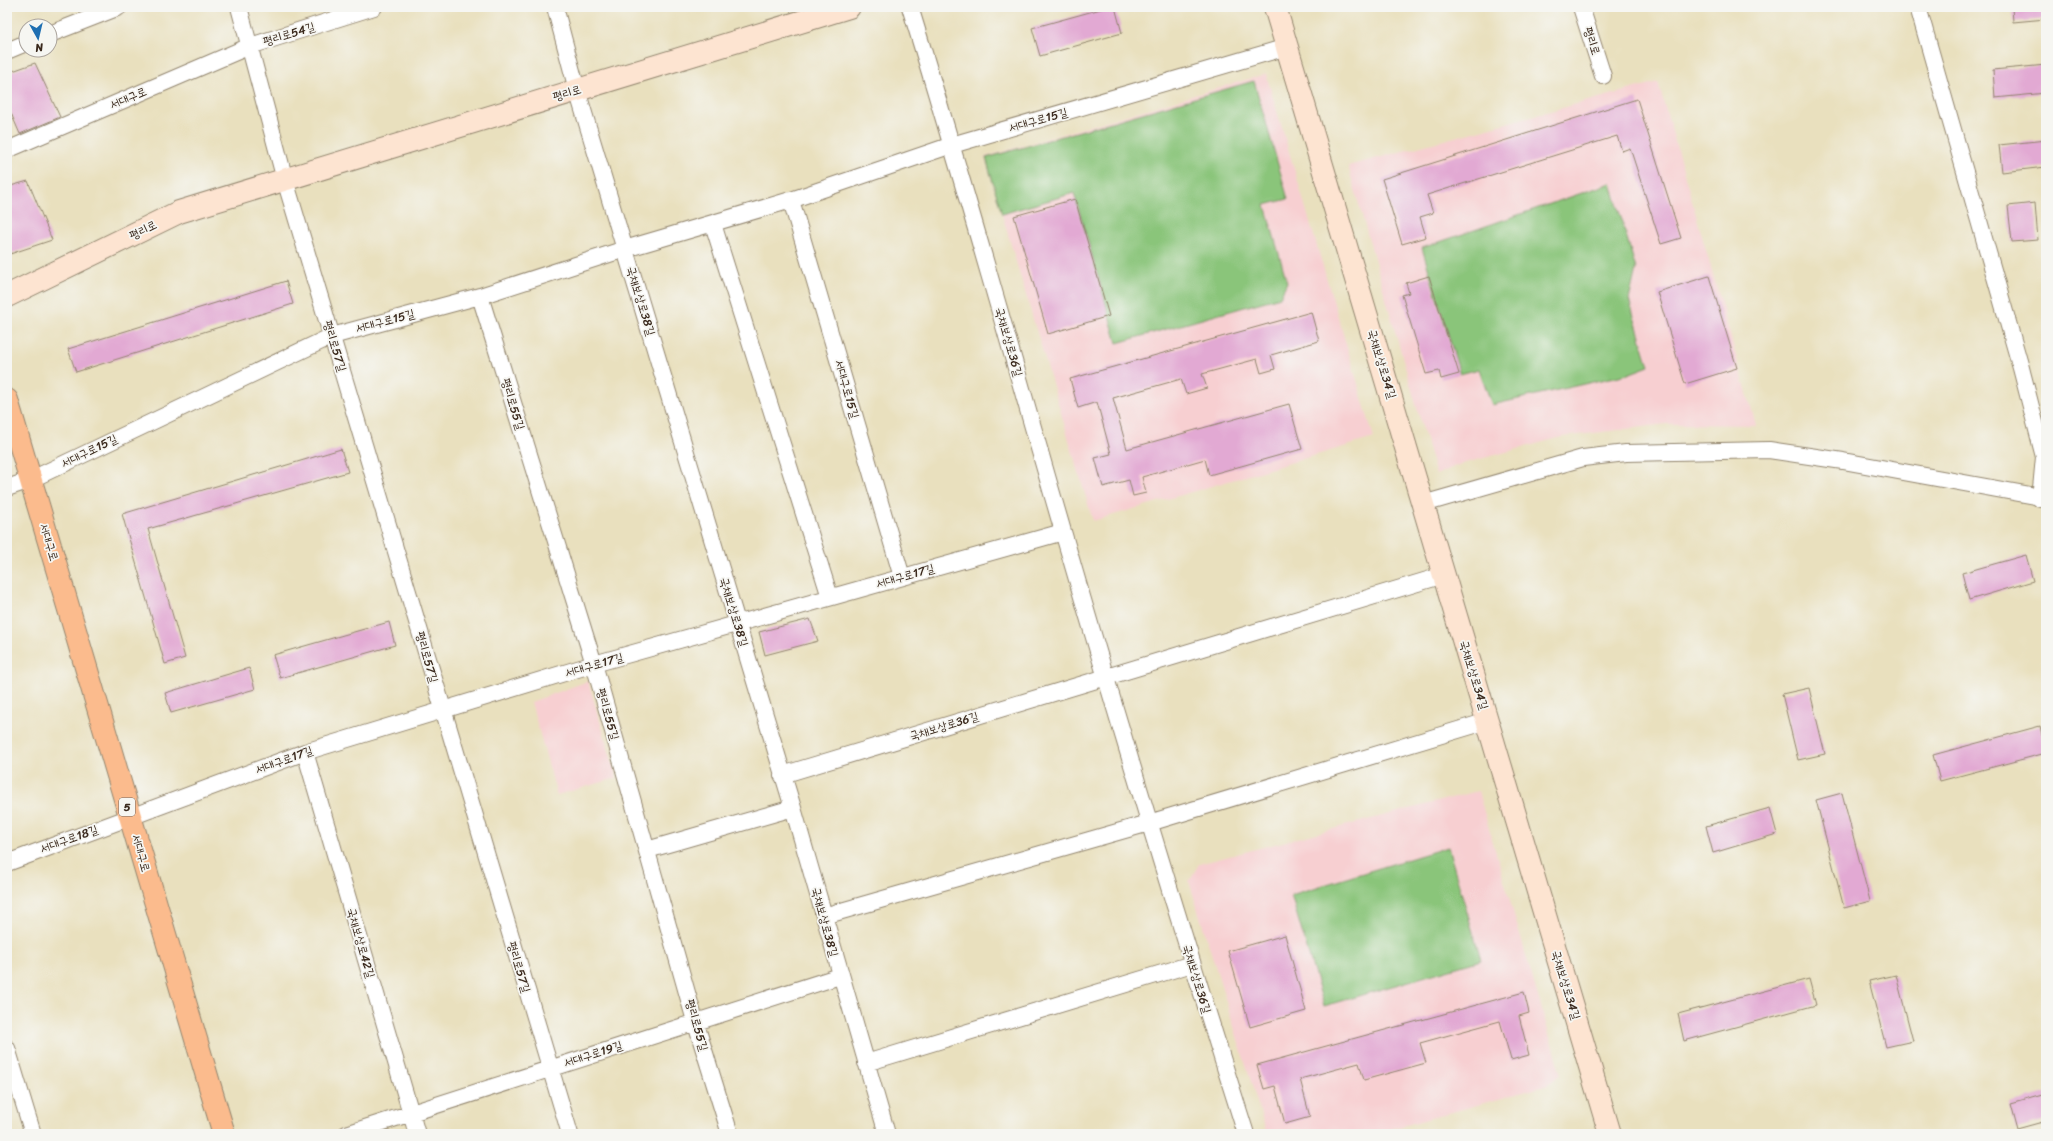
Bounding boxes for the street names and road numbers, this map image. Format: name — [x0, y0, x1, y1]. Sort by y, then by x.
street label: 평리로54길 — [260, 16, 318, 52]
street label: 평리로 — [1577, 24, 1607, 58]
street label: 평리로 — [550, 78, 584, 108]
street label: 서대구로 — [106, 80, 150, 116]
street label: 서대구로15길 — [1006, 101, 1071, 139]
street label: 평리로 — [125, 214, 161, 246]
street label: 국채보상로38길 — [620, 263, 662, 339]
street label: 서대구로15길 — [353, 302, 418, 339]
street label: 국채보상로36길 — [989, 305, 1030, 380]
street label: 평리로57길 — [317, 318, 353, 375]
street label: 국채보상로34길 — [1361, 326, 1403, 402]
street label: 서대구로15길 — [828, 357, 866, 422]
street label: 평리로55길 — [495, 375, 531, 433]
street label: 서대구로15길 — [57, 428, 121, 474]
street label: 서대구로 — [33, 520, 65, 564]
street label: 서대구로17길 — [873, 557, 937, 595]
street label: 국채보상로38길 — [713, 574, 755, 650]
street label: 평리로57길 — [409, 629, 445, 686]
street label: 국채보상로34길 — [1453, 637, 1495, 713]
street label: 서대구로17길 — [562, 646, 626, 684]
street label: 평리로55길 — [590, 685, 626, 743]
street label: 국채보상로36길 — [907, 705, 982, 747]
street label: 서대구로17길 — [252, 739, 316, 781]
road number: 5 — [119, 798, 135, 816]
street label: 서대구로18길 — [37, 818, 102, 860]
street label: 서대구로 — [125, 831, 157, 875]
street label: 국채보상로38길 — [805, 884, 845, 960]
street label: 국채보상로42길 — [340, 905, 382, 981]
street label: 평리로57길 — [501, 939, 537, 996]
street label: 국채보상로36길 — [1176, 942, 1218, 1017]
street label: 국채보상로34길 — [1545, 947, 1587, 1023]
street label: 평리로55길 — [679, 996, 715, 1054]
street label: 서대구로19길 — [561, 1034, 626, 1074]

